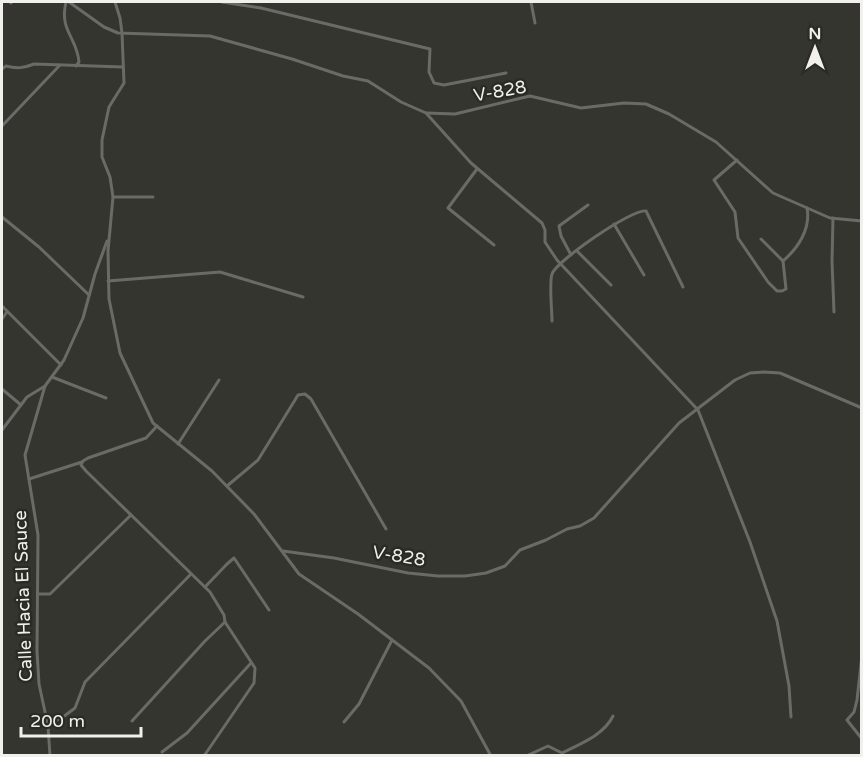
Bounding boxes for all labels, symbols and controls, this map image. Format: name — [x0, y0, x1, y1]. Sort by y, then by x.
north arrow — [785, 18, 845, 78]
text: N — [809, 24, 821, 44]
street label: V-828 — [472, 76, 528, 106]
street label: Calle Hacia El Sauce — [9, 510, 37, 682]
street label: V-828 — [371, 541, 427, 571]
scale bar — [21, 700, 141, 738]
text: 200 m — [30, 710, 85, 732]

